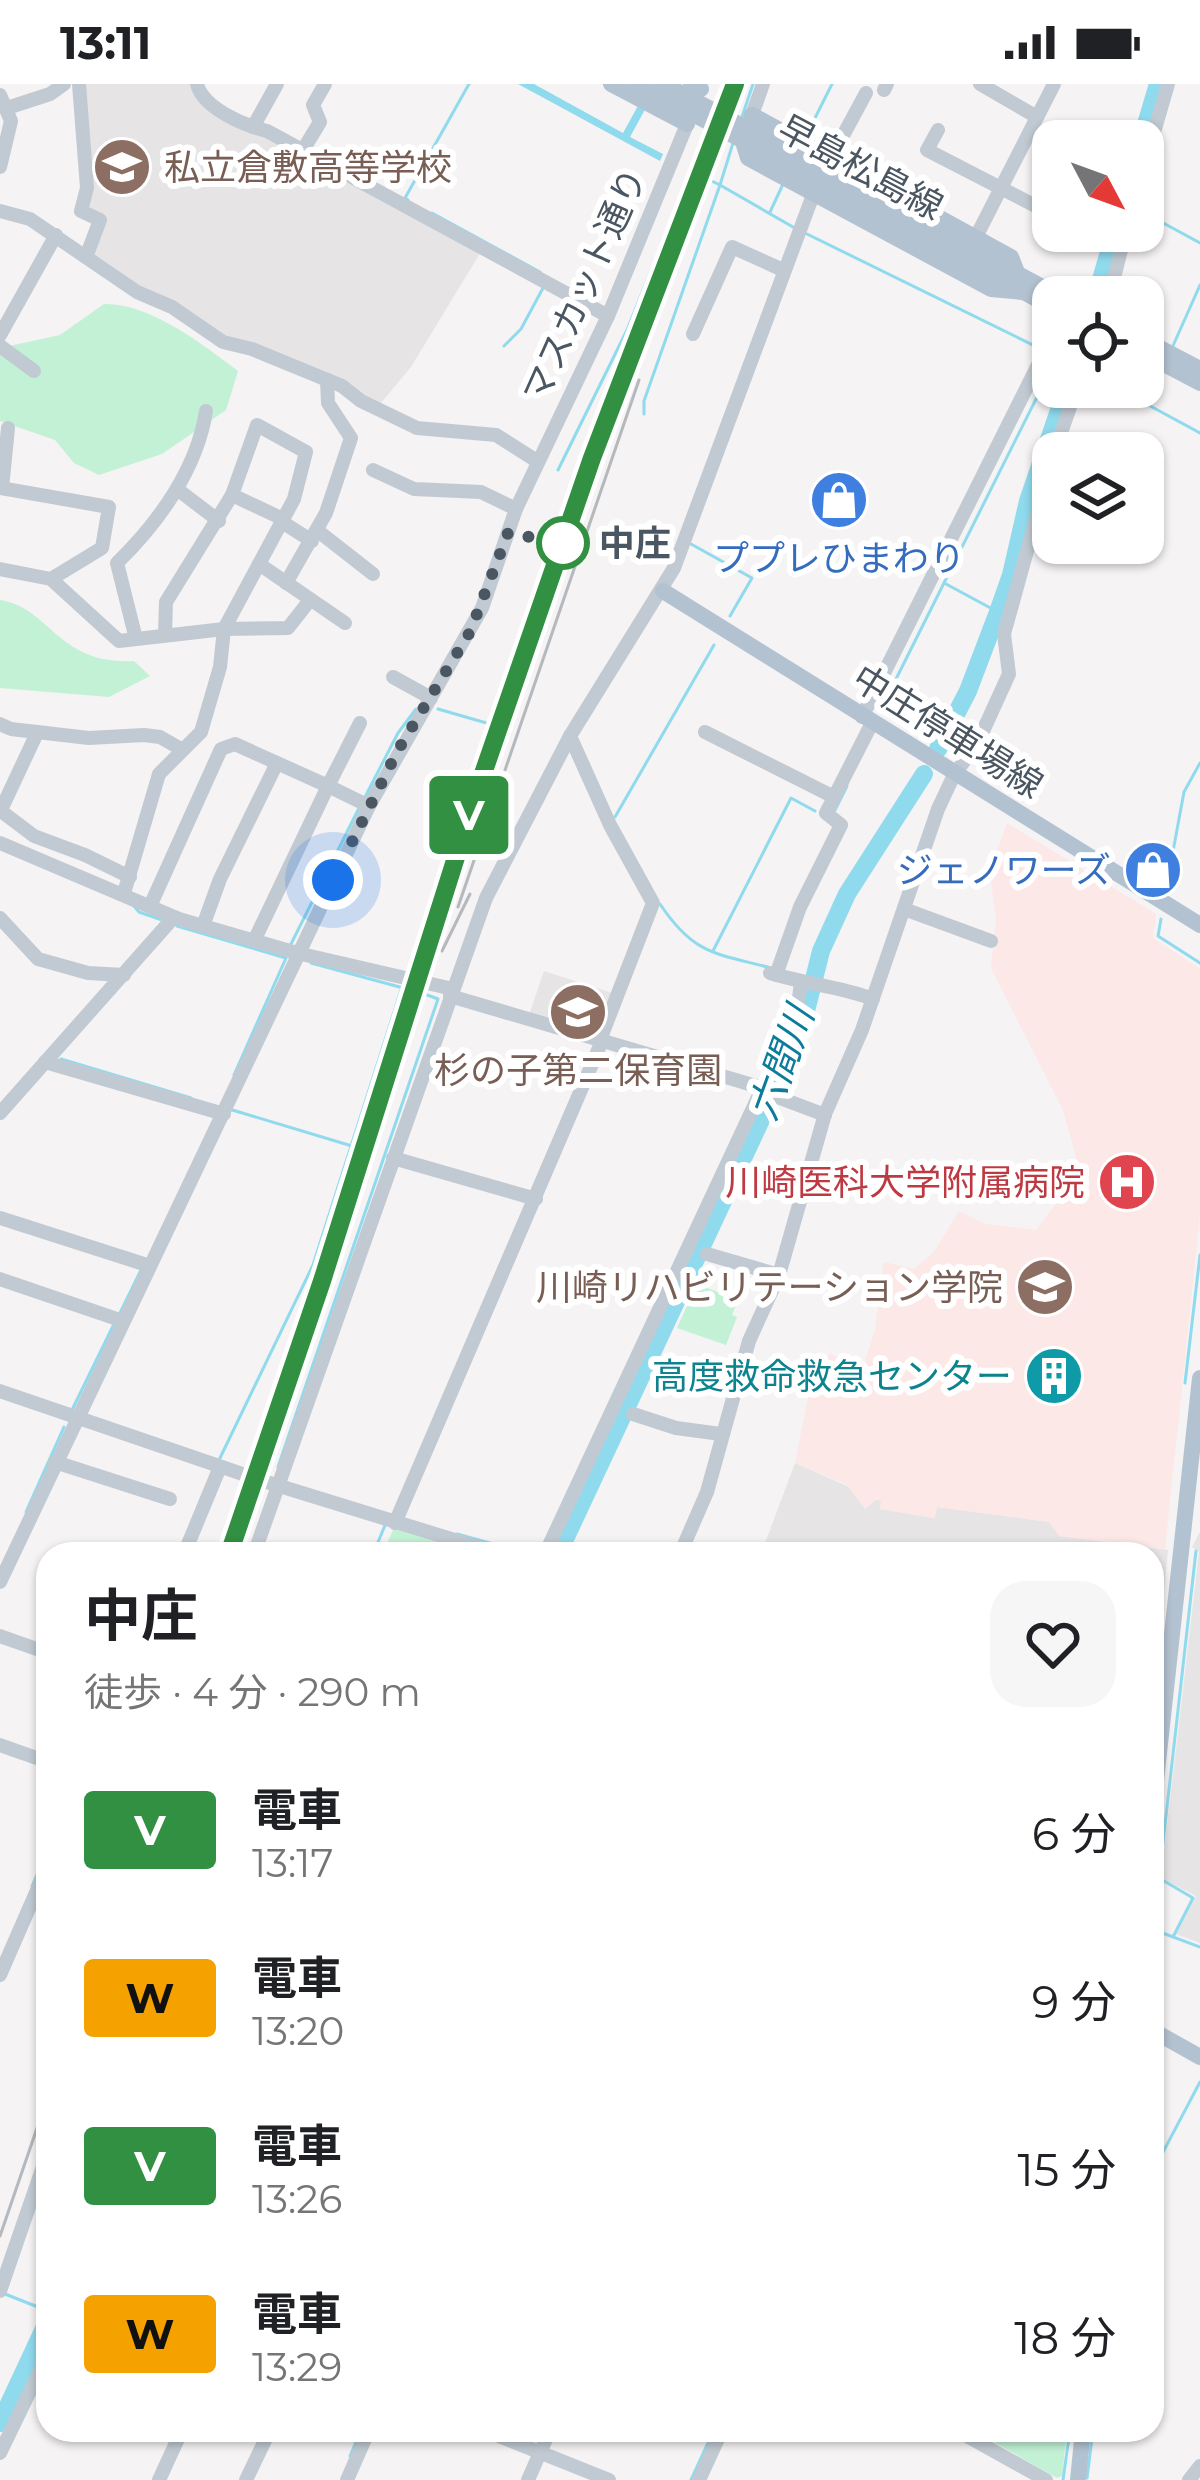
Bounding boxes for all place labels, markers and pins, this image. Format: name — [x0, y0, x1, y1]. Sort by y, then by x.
school or university icon: 私立倉敷高等学校 — [91, 136, 153, 198]
place label: 私立倉敷高等学校 — [164, 145, 452, 189]
shop icon: ププレひまわり — [808, 469, 870, 531]
marker: 中庄 — [538, 518, 588, 568]
place label: 中庄 — [599, 521, 671, 565]
place label: ププレひまわり — [713, 536, 965, 580]
shop icon: ジェノワーズ — [1122, 839, 1184, 901]
place label: ジェノワーズ — [897, 848, 1111, 892]
school or university icon: 杉の子第二保育園 — [547, 981, 609, 1043]
place label: 杉の子第二保育園 — [434, 1048, 722, 1092]
hospital icon: 川崎医科大学附属病院 — [1096, 1151, 1158, 1213]
place label: 川崎医科大学附属病院 — [725, 1160, 1085, 1204]
school or university icon: 川崎リハビリテーション学院 — [1014, 1256, 1076, 1318]
place label: 川崎リハビリテーション学院 — [536, 1265, 1003, 1309]
building icon: 高度救命救急センター — [1023, 1345, 1085, 1407]
place label: 高度救命救急センター — [652, 1354, 1012, 1398]

